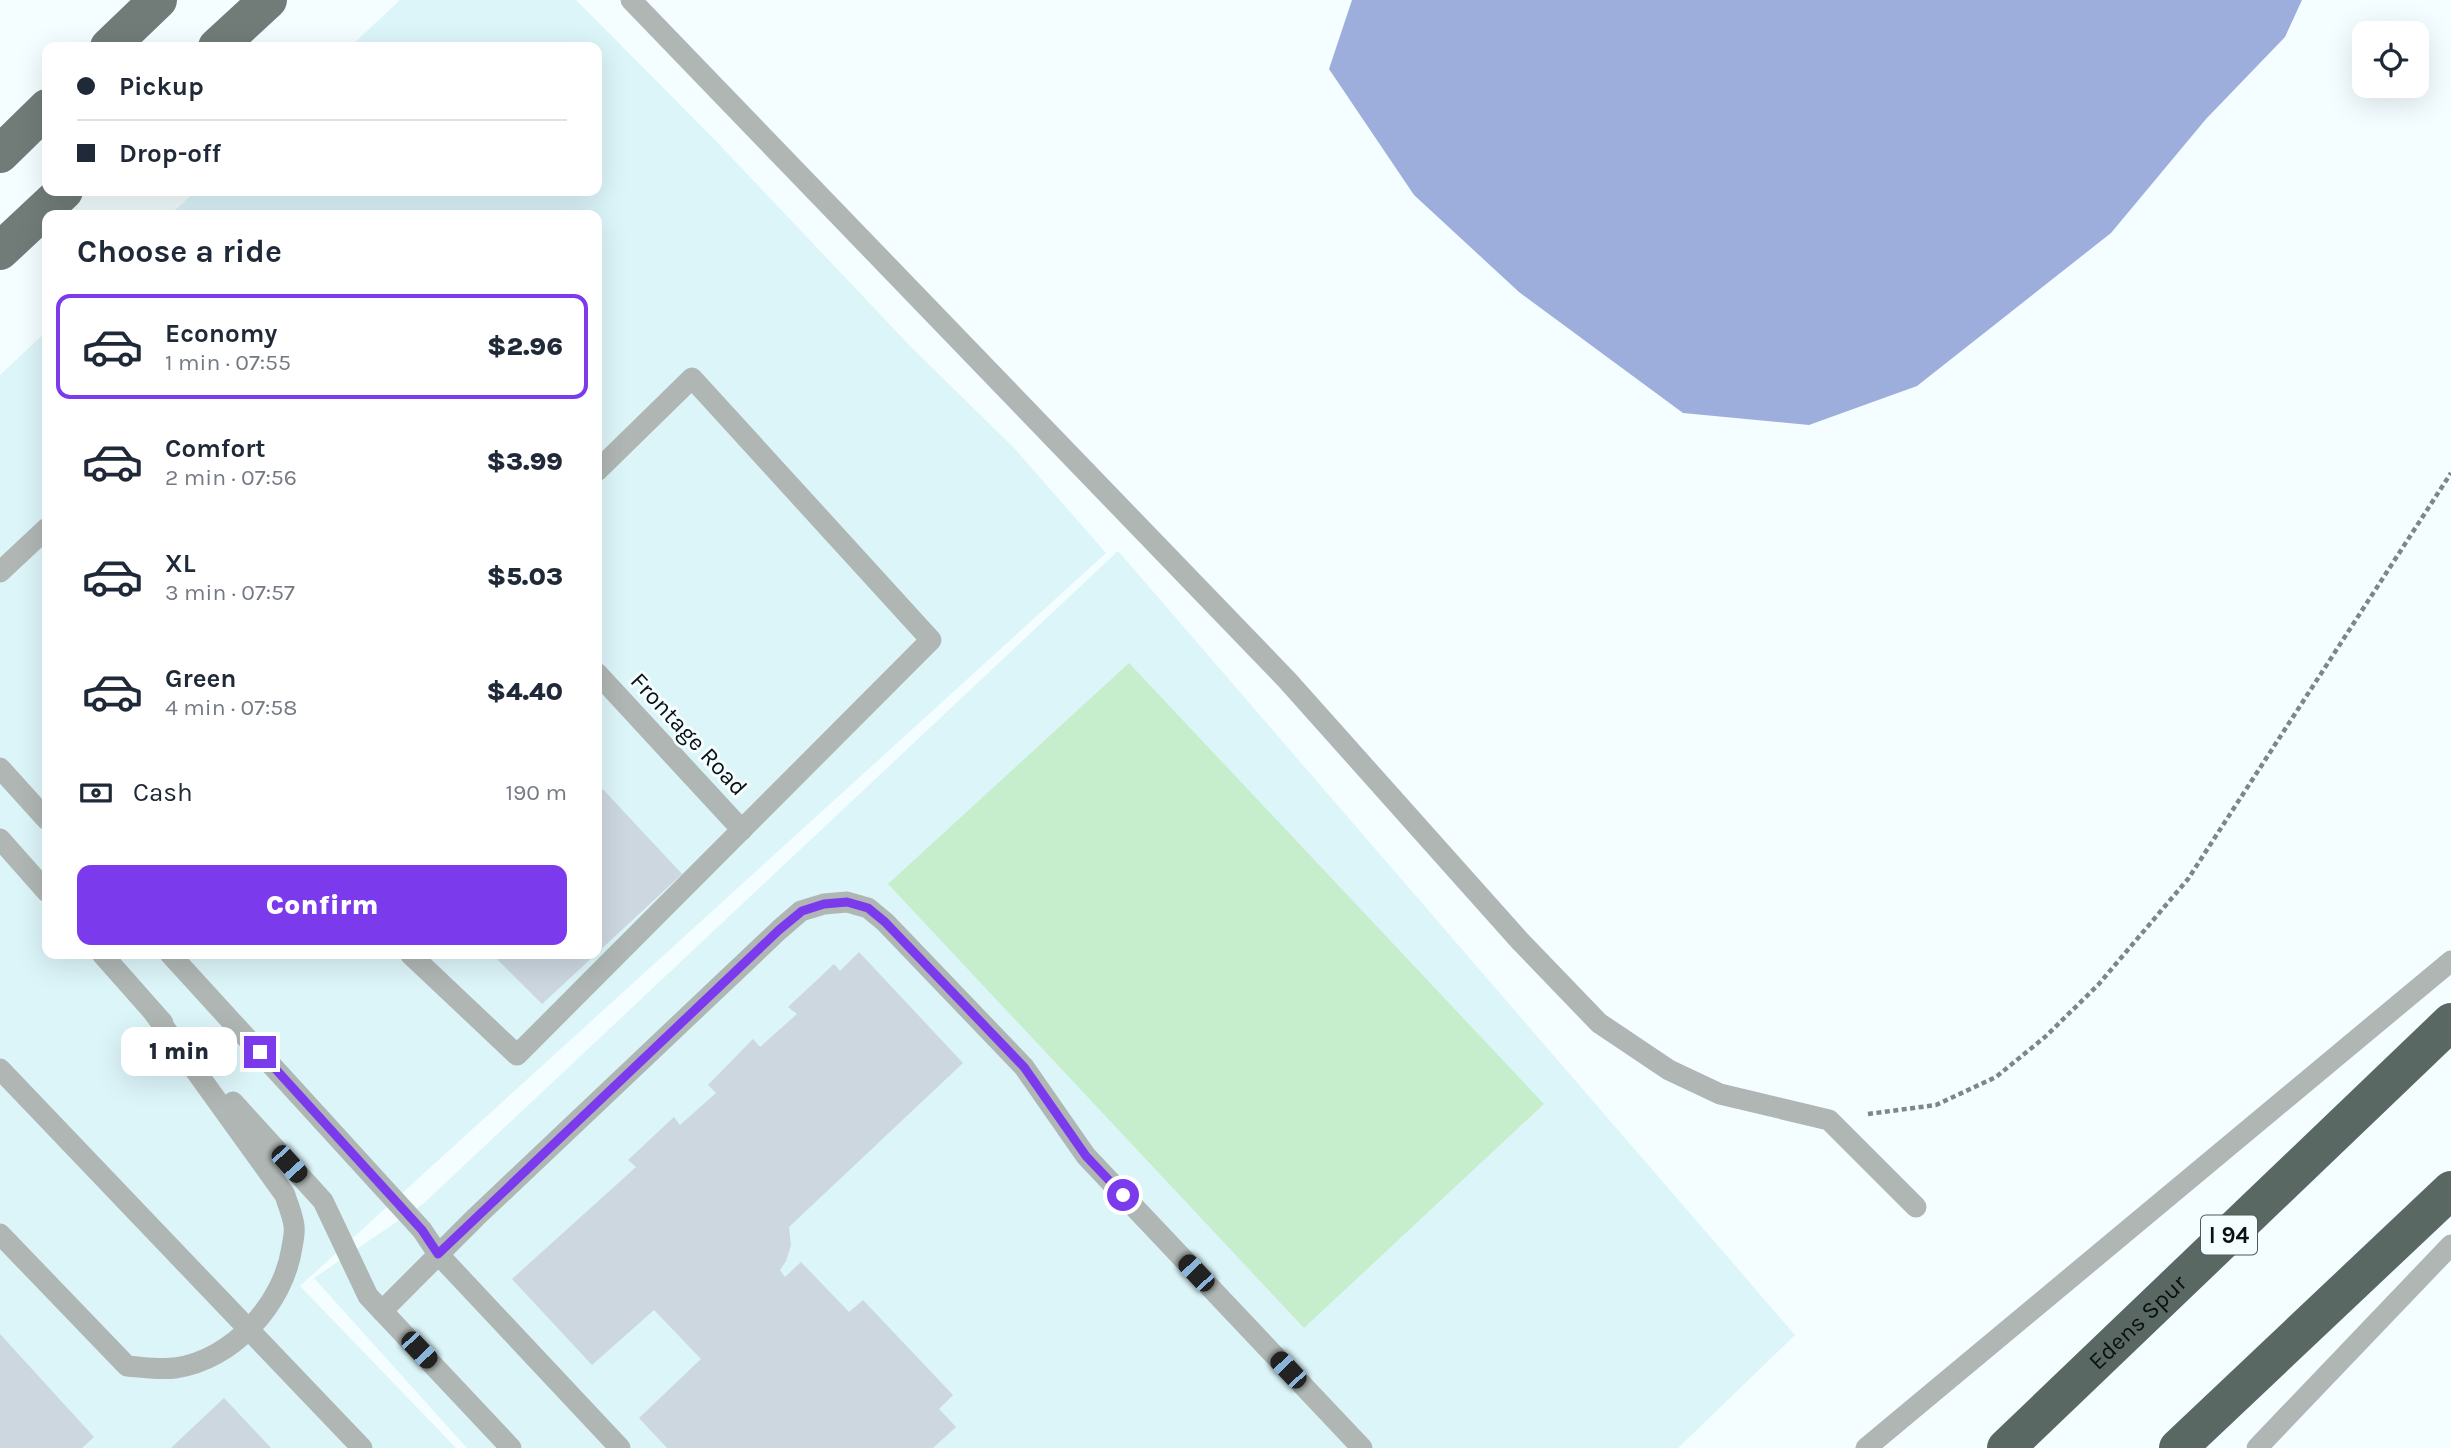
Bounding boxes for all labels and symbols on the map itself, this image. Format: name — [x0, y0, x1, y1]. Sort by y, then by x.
street label: Frontage Road — [625, 667, 753, 801]
callout: 1 min — [120, 1028, 236, 1076]
route end — [244, 1036, 276, 1068]
car — [268, 1141, 311, 1187]
route start — [1107, 1179, 1139, 1211]
road number: I 94 — [2201, 1216, 2257, 1254]
car — [1174, 1250, 1219, 1296]
street label: Edens Spur — [2083, 1269, 2192, 1375]
car — [397, 1327, 442, 1373]
car — [1266, 1347, 1311, 1393]

